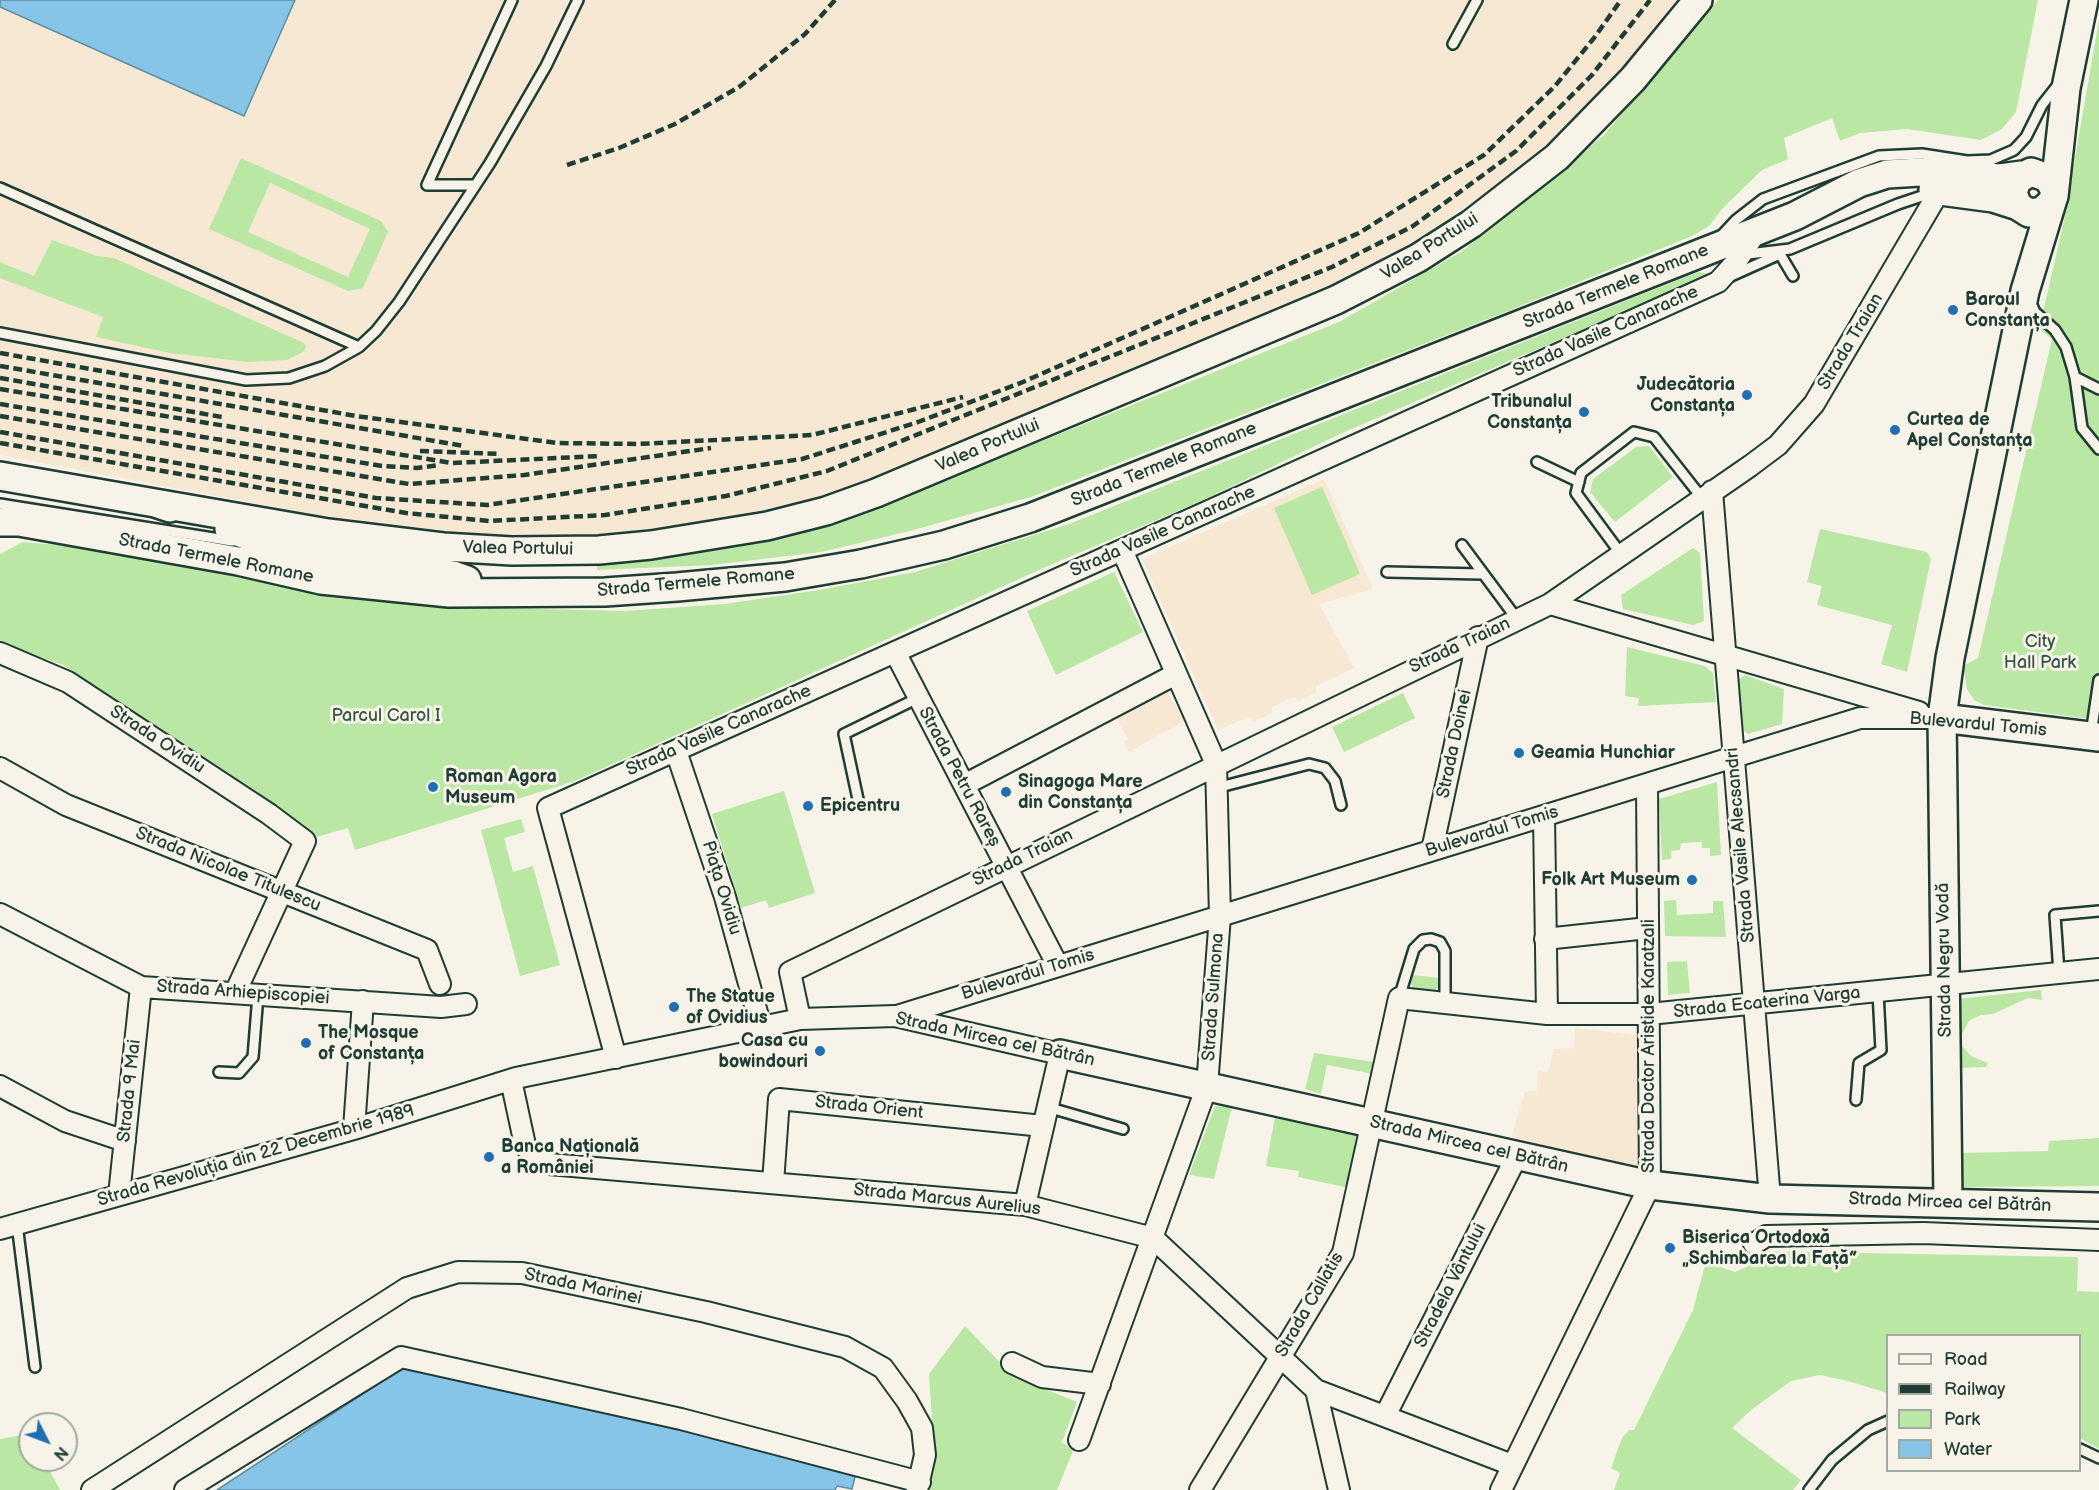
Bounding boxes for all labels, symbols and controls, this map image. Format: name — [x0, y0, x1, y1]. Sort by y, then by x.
street label: Valea Portului — [1377, 208, 1483, 286]
street label: Strada Termele Romane — [1520, 240, 1712, 334]
street label: Strada Vasile Canarache — [1510, 281, 1702, 383]
place label: Baroul Constanța — [1965, 289, 2050, 332]
street label: Strada Traian — [1814, 290, 1888, 394]
marker: Baroul Constanța — [1946, 303, 1960, 317]
place label: Judecătoria Constanța — [1637, 374, 1735, 416]
marker: Judecătoria Constanța — [1740, 388, 1754, 402]
place label: Tribunalul Constanța — [1487, 391, 1572, 434]
marker: Tribunalul Constanța — [1577, 405, 1591, 419]
place label: Curtea de Apel Constanța — [1907, 409, 2032, 452]
street label: Valea Portului — [933, 414, 1043, 478]
street label: Strada Termele Romane — [1068, 418, 1260, 512]
marker: Curtea de Apel Constanța — [1888, 423, 1902, 437]
street label: Strada Vasile Canarache — [1067, 481, 1259, 583]
street label: Strada Termele Romane — [117, 529, 315, 589]
street label: Valea Portului — [462, 537, 574, 561]
street label: Strada Termele Romane — [596, 564, 796, 602]
street label: Strada Traian — [1406, 613, 1514, 679]
park label: City Hall Park — [2004, 631, 2076, 674]
street label: Strada Vasile Canarache — [623, 680, 815, 782]
street label: Strada Doinei — [1433, 688, 1477, 800]
street label: Strada Ovidiu — [105, 701, 209, 779]
street label: Strada Petru Rareș — [913, 704, 1005, 850]
park label: Parcul Carol I — [331, 705, 441, 727]
street label: Bulevardul Tomis — [1908, 708, 2048, 742]
place label: Geamia Hunchiar — [1531, 742, 1675, 764]
marker: Geamia Hunchiar — [1512, 746, 1526, 760]
street label: Strada Vasile Alecsandri — [1722, 746, 1760, 944]
place label: Roman Agora Museum — [445, 766, 557, 808]
place label: Sinagoga Mare din Constanța — [1018, 771, 1143, 814]
marker: Roman Agora Museum — [426, 780, 440, 794]
marker: Sinagoga Mare din Constanța — [999, 785, 1013, 799]
place label: Epicentru — [820, 795, 900, 817]
marker: Epicentru — [801, 799, 815, 813]
street label: Bulevardul Tomis — [1423, 802, 1561, 862]
street label: Strada Nicolae Titulescu — [132, 823, 324, 917]
street label: Strada Traian — [969, 824, 1077, 892]
street label: Piața Ovidiu — [696, 838, 746, 938]
place label: Folk Art Museum — [1541, 869, 1680, 891]
marker: Folk Art Museum — [1685, 873, 1699, 887]
street label: Strada Negru Vodă — [1933, 883, 1957, 1037]
street label: Strada Doctor Aristide Karatzali — [1638, 919, 1660, 1173]
street label: Strada Sulmona — [1199, 932, 1229, 1062]
street label: Bulevardul Tomis — [959, 945, 1097, 1005]
street label: Strada Arhiepiscopiei — [156, 976, 330, 1010]
street label: Strada Ecaterina Varga — [1672, 982, 1862, 1024]
place label: The Statue of Ovidius — [686, 986, 775, 1028]
marker: The Statue of Ovidius — [667, 1000, 681, 1014]
street label: Strada Mircea cel Bătrân — [894, 1008, 1096, 1072]
place label: The Mosque of Constanța — [318, 1022, 424, 1064]
place label: Casa cu bowindouri — [718, 1030, 808, 1072]
marker: The Mosque of Constanța — [299, 1036, 313, 1050]
street label: Strada 9 Mai — [114, 1039, 146, 1143]
marker: Casa cu bowindouri — [813, 1044, 827, 1058]
street label: Strada Orient — [814, 1092, 924, 1124]
street label: Strada Revoluția din 22 Decembrie 1989 — [95, 1100, 417, 1212]
street label: Strada Mircea cel Bătrân — [1368, 1112, 1570, 1178]
place label: Banca Națională a României — [501, 1136, 639, 1178]
marker: Banca Națională a României — [482, 1150, 496, 1164]
street label: Strada Marcus Aurelius — [852, 1179, 1042, 1221]
street label: Strada Mircea cel Bătrân — [1848, 1189, 2052, 1217]
street label: Stradela Vântului — [1410, 1220, 1492, 1352]
place label: Biserica Ortodoxă „Schimbarea la Față” — [1682, 1227, 1858, 1270]
marker: Biserica Ortodoxă „Schimbarea la Față” — [1663, 1241, 1677, 1255]
street label: Strada Callatis — [1271, 1249, 1349, 1361]
street label: Strada Marinei — [522, 1264, 644, 1310]
legend — [1886, 1334, 2081, 1472]
text: Road — [1944, 1349, 1988, 1370]
text: Railway — [1944, 1379, 2006, 1400]
text: Park — [1944, 1409, 1980, 1430]
north arrow — [18, 1412, 78, 1472]
text: Water — [1944, 1439, 1992, 1460]
text: N — [49, 1442, 71, 1464]

